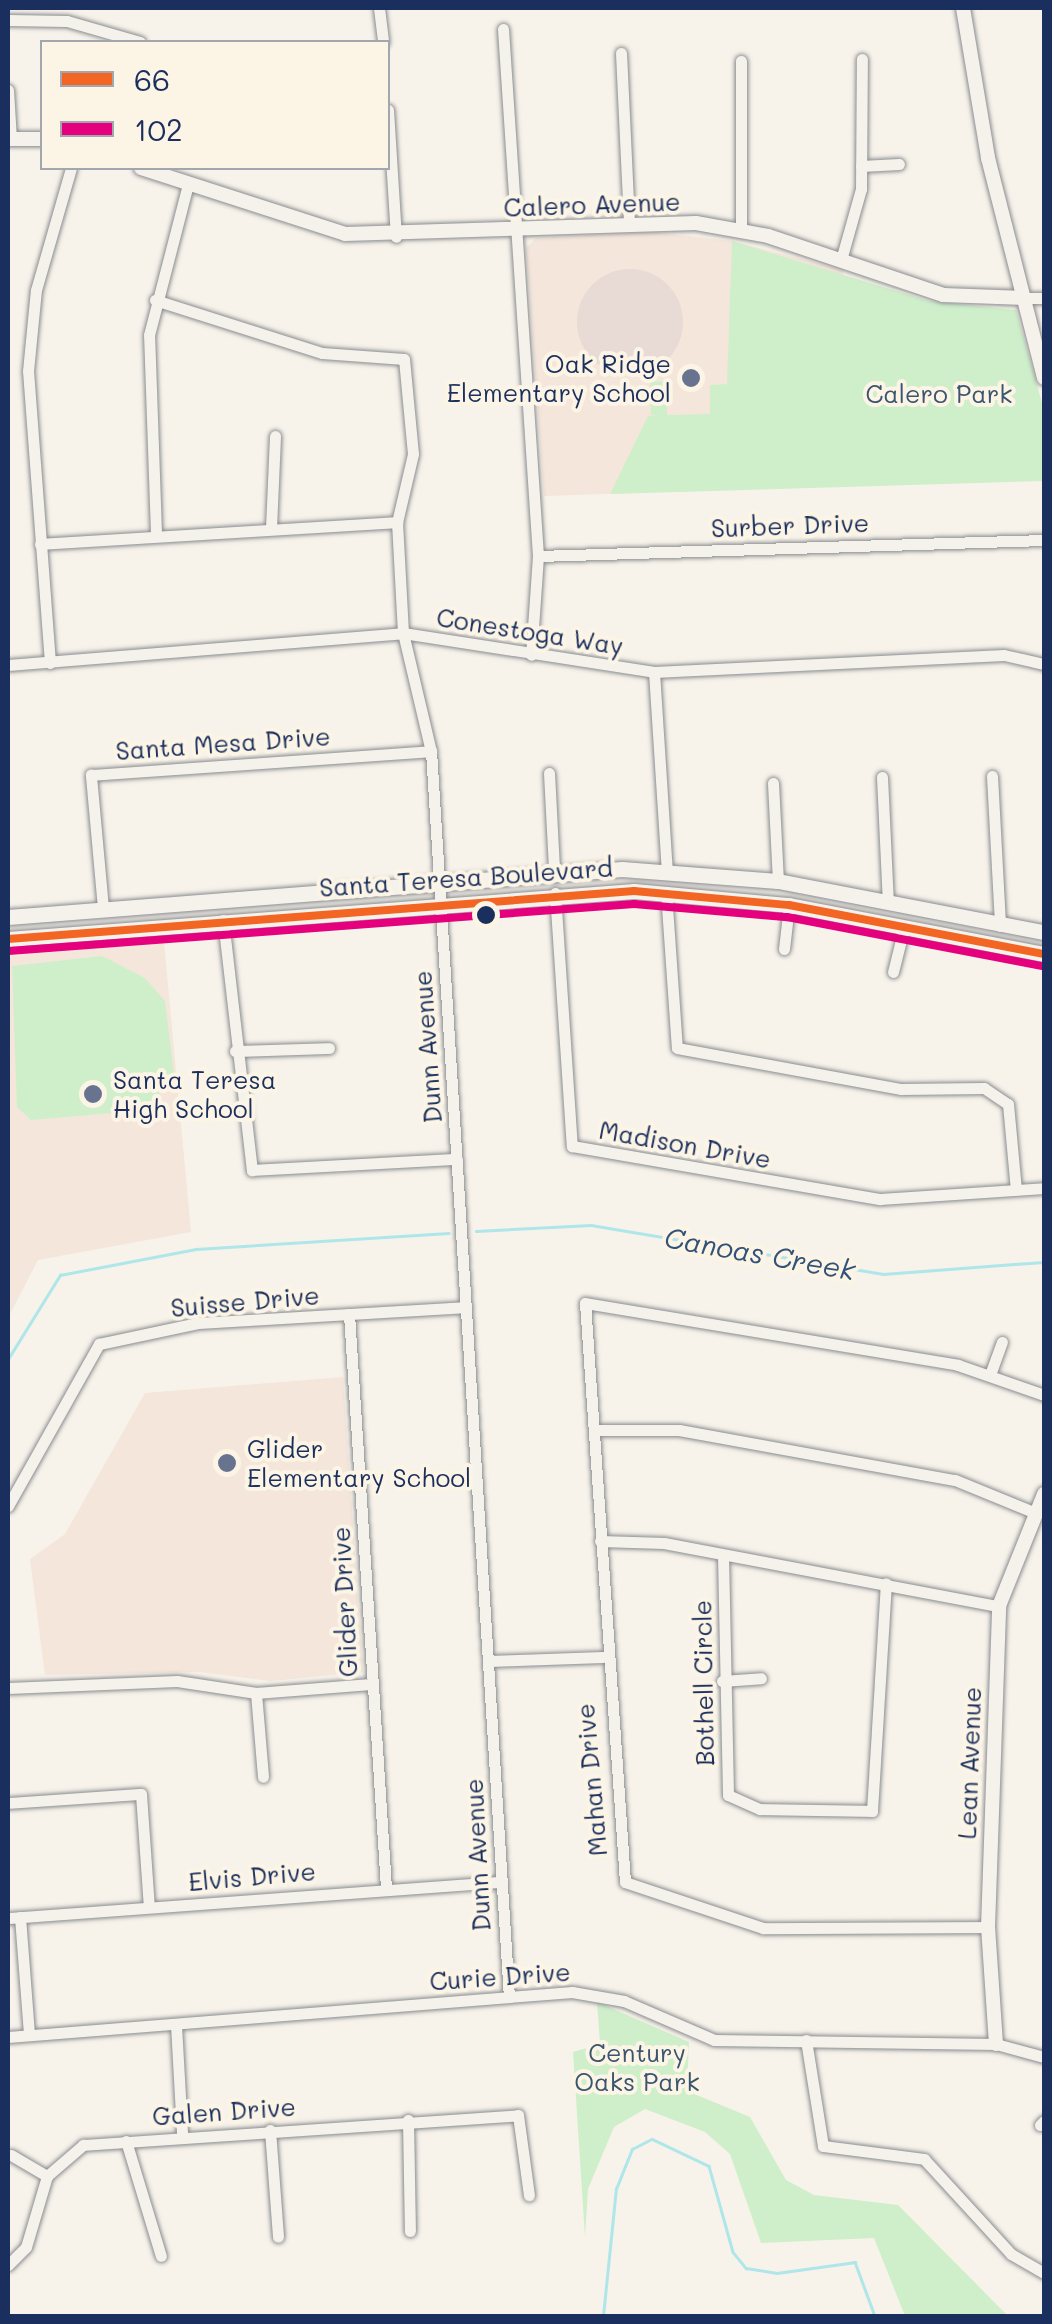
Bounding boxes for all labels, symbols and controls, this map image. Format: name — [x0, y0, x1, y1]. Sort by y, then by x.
legend — [40, 40, 390, 170]
text: 66 — [134, 59, 170, 99]
text: 102 — [134, 109, 183, 149]
street label: Calero Avenue — [503, 186, 681, 222]
place label: Oak Ridge Elementary School — [447, 349, 671, 408]
marker: Oak Ridge Elementary School — [680, 367, 702, 389]
park label: Calero Park — [865, 378, 1013, 408]
street label: Surber Drive — [710, 507, 870, 543]
street label: Conestoga Way — [435, 601, 625, 661]
street label: Santa Mesa Drive — [115, 721, 331, 765]
street label: Santa Teresa Boulevard — [318, 852, 614, 902]
unlabelled marker — [476, 905, 496, 925]
street label: Dunn Avenue — [407, 970, 447, 1124]
place label: Santa Teresa High School — [113, 1065, 276, 1124]
marker: Santa Teresa High School — [82, 1083, 104, 1105]
street label: Madison Drive — [597, 1114, 773, 1174]
water label: Canoas Creek — [662, 1220, 858, 1286]
street label: Suisse Drive — [169, 1280, 321, 1322]
place label: Glider Elementary School — [247, 1434, 471, 1493]
marker: Glider Elementary School — [216, 1452, 238, 1474]
street label: Glider Drive — [325, 1526, 363, 1678]
street label: Bothell Circle — [687, 1600, 719, 1766]
street label: Lean Avenue — [951, 1686, 987, 1840]
street label: Mahan Drive — [569, 1702, 613, 1858]
street label: Dunn Avenue — [458, 1778, 496, 1932]
street label: Elvis Drive — [187, 1855, 317, 1897]
street label: Curie Drive — [428, 1956, 572, 1996]
park label: Century Oaks Park — [574, 2038, 700, 2097]
street label: Galen Drive — [151, 2091, 297, 2131]

